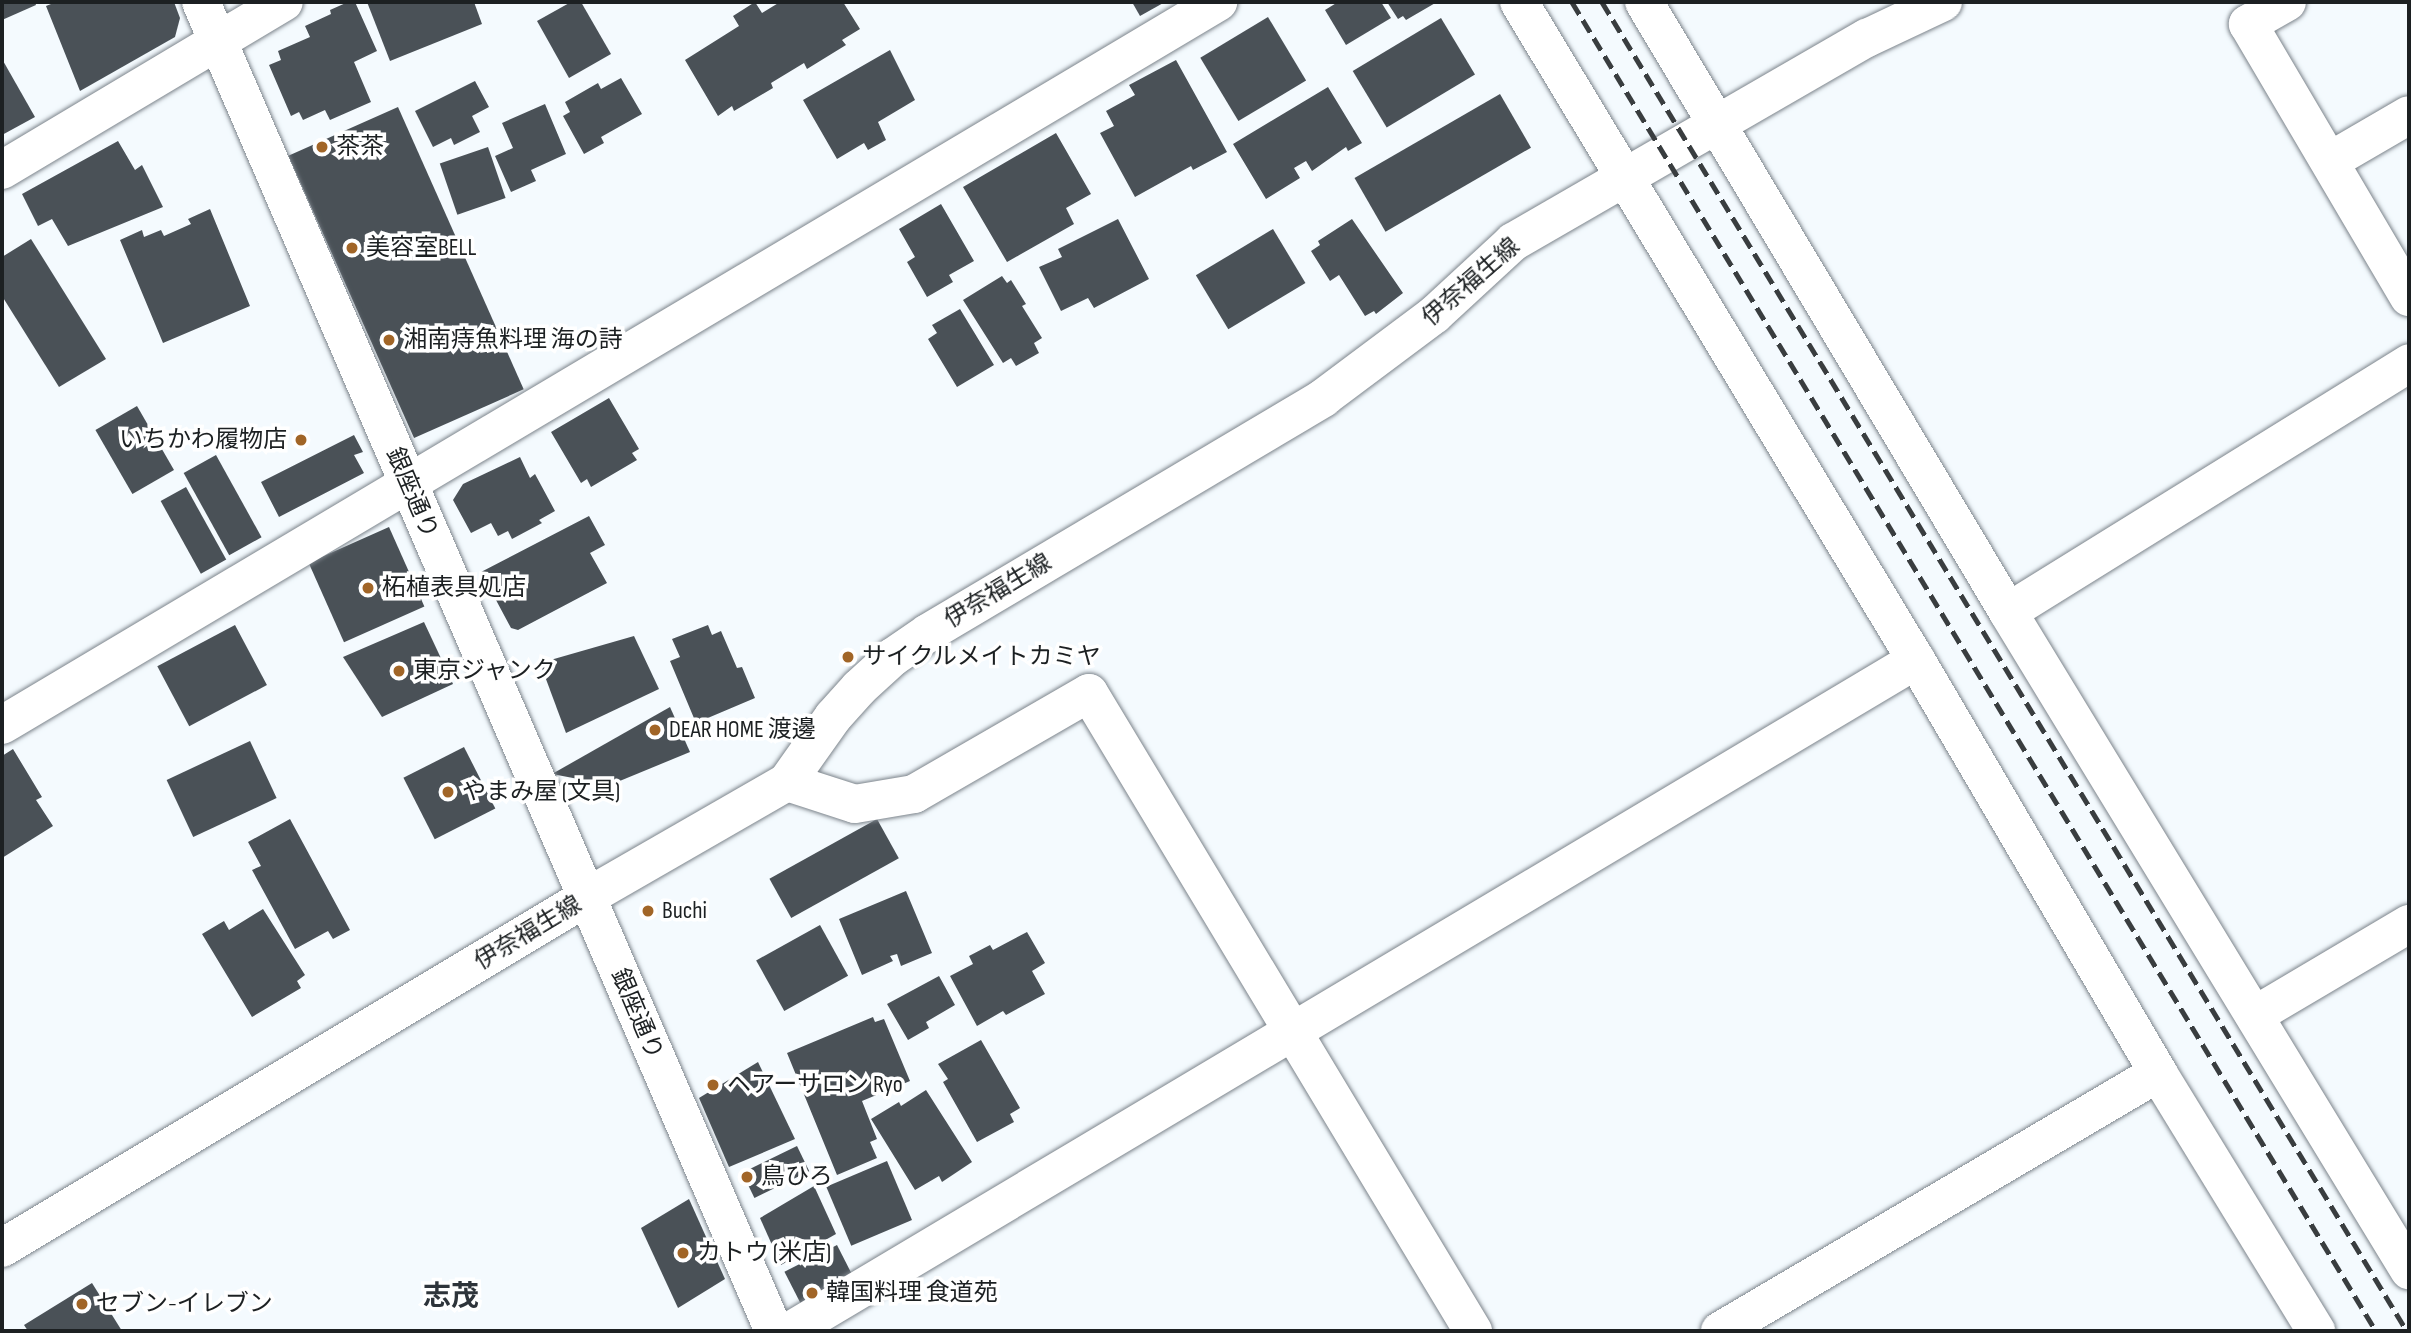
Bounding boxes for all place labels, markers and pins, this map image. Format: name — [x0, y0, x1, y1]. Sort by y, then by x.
place label: 茶茶 — [336, 133, 384, 161]
marker: 茶茶 — [314, 139, 330, 155]
place label: 美容室BELL — [366, 234, 476, 262]
marker: 美容室BELL — [344, 240, 360, 256]
place label: 湘南痔魚料理 海の詩 — [403, 326, 623, 354]
marker: 湘南痔魚料理 海の詩 — [381, 332, 397, 348]
place label: いちかわ履物店 — [119, 426, 287, 454]
marker: いちかわ履物店 — [293, 432, 309, 448]
place label: 柘植表具処店 — [382, 574, 526, 602]
marker: 柘植表具処店 — [360, 580, 376, 596]
place label: サイクルメイトカミヤ — [862, 643, 1102, 671]
marker: サイクルメイトカミヤ — [840, 649, 856, 665]
place label: 東京ジャンク — [413, 657, 557, 685]
marker: 東京ジャンク — [391, 663, 407, 679]
place label: DEAR HOME 渡邊 — [669, 716, 816, 744]
marker: DEAR HOME 渡邊 — [647, 722, 663, 738]
place label: やまみ屋 (文具) — [462, 778, 620, 806]
marker: やまみ屋 (文具) — [440, 784, 456, 800]
place label: Buchi — [662, 897, 707, 925]
marker: Buchi — [640, 903, 656, 919]
place label: ヘアーサロン Ryo — [727, 1071, 903, 1099]
marker: ヘアーサロン Ryo — [705, 1077, 721, 1093]
place label: 鳥ひろ — [761, 1163, 833, 1191]
marker: 鳥ひろ — [739, 1169, 755, 1185]
place label: カトウ (米店) — [697, 1239, 831, 1267]
marker: カトウ (米店) — [675, 1245, 691, 1261]
place label: 韓国料理 食道苑 — [826, 1279, 998, 1307]
marker: 韓国料理 食道苑 — [804, 1285, 820, 1301]
place label: セブン-イレブン — [96, 1290, 273, 1318]
marker: セブン-イレブン — [74, 1296, 90, 1312]

